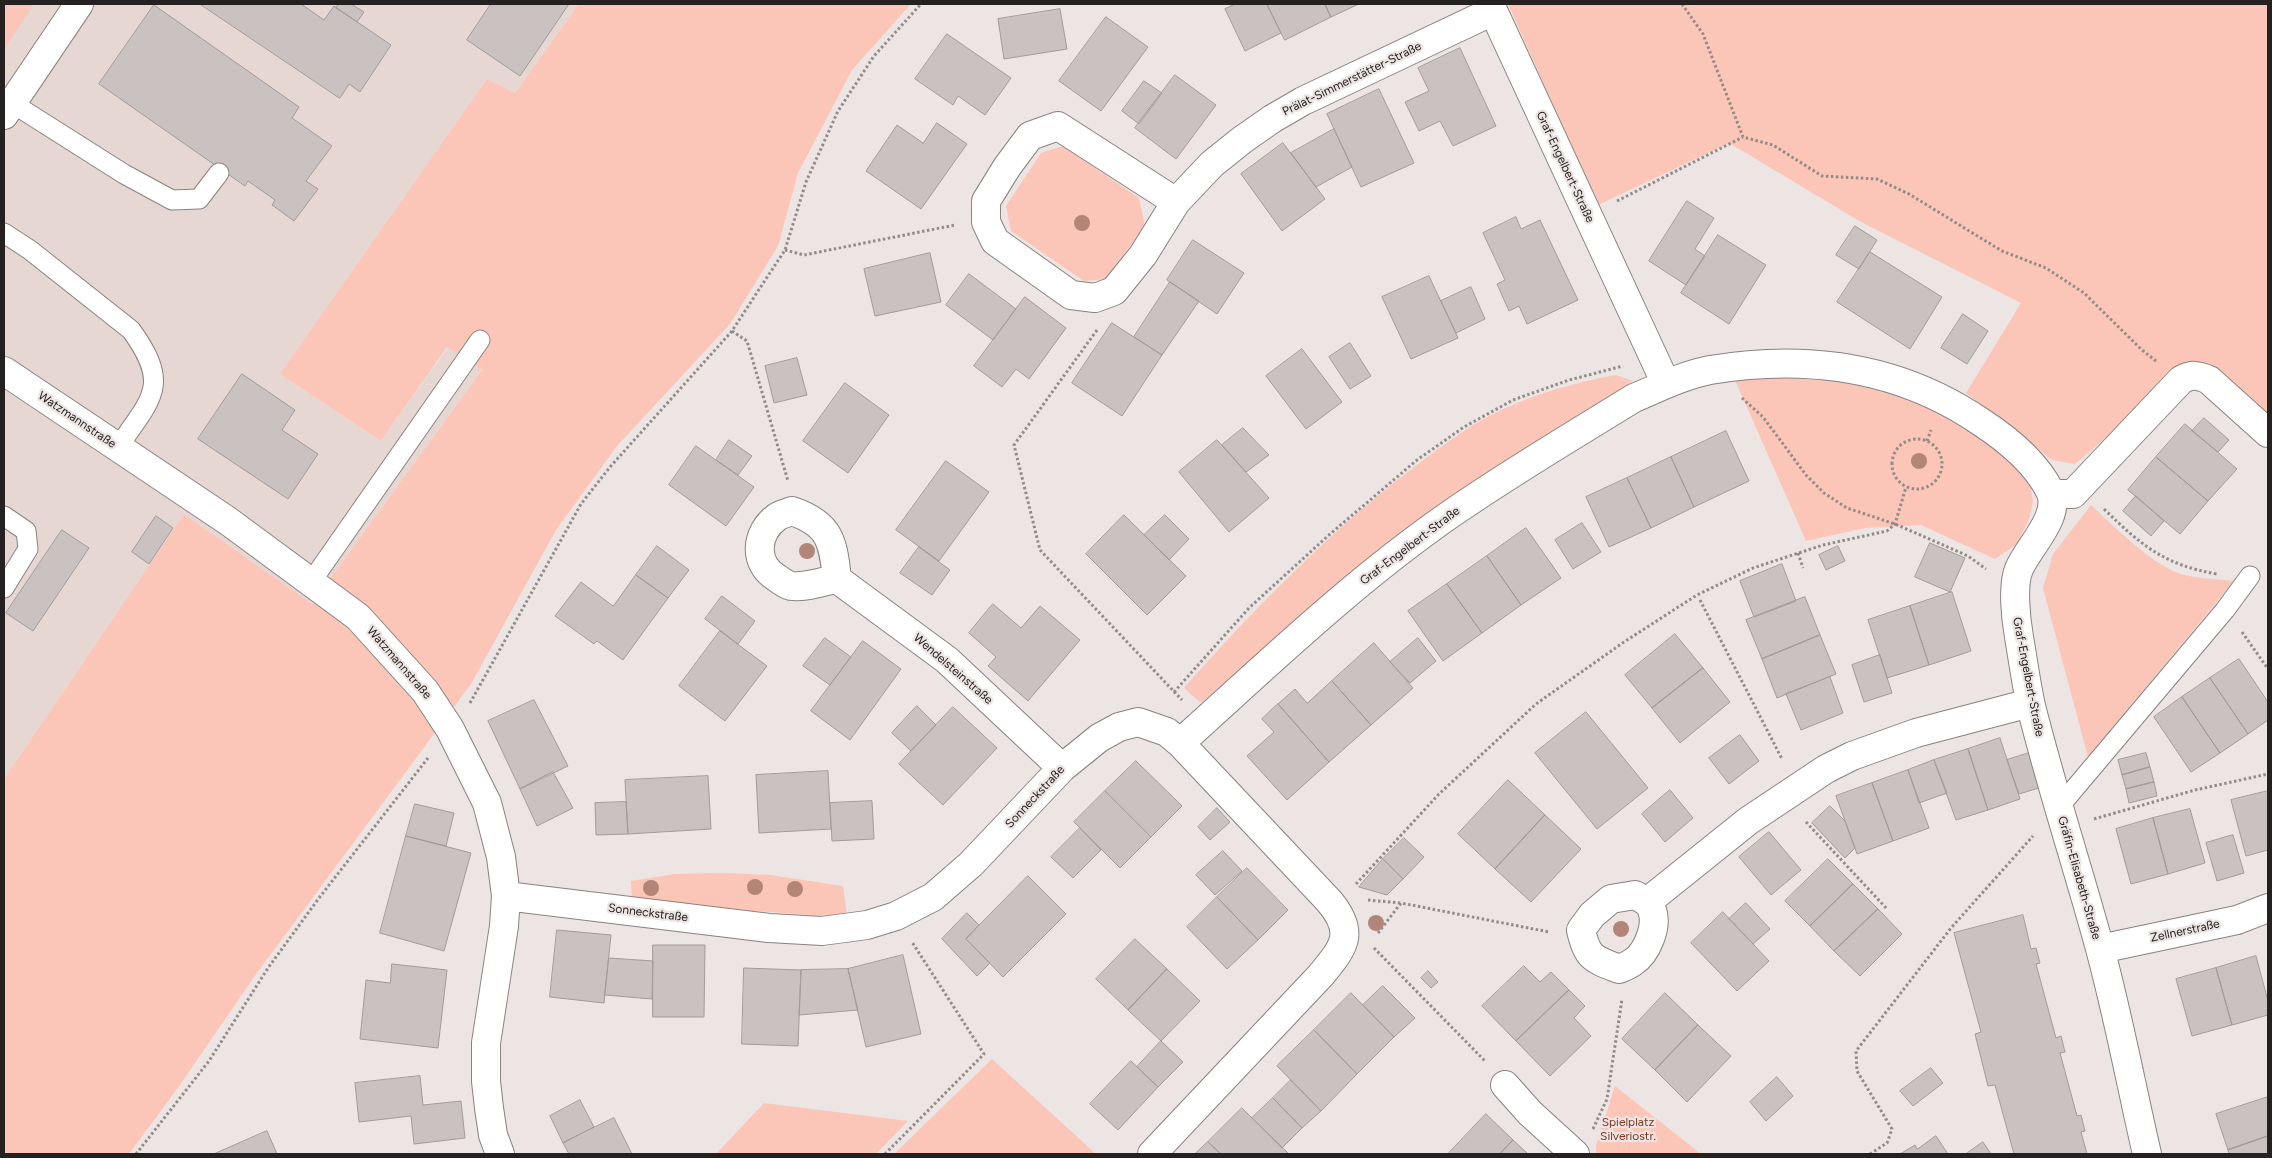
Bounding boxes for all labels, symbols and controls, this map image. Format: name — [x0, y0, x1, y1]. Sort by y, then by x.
street label: Prälat-Simmerstätter-Straße — [1280, 39, 1424, 119]
street label: Graf-Engelbert-Straße — [1533, 109, 1597, 225]
street label: Watzmannstraße — [35, 389, 119, 451]
street label: Graf-Engelbert-Straße — [1357, 504, 1463, 588]
street label: Graf-Engelbert-Straße — [2009, 616, 2047, 738]
street label: Watzmannstraße — [364, 624, 434, 702]
street label: Wendelsteinstraße — [910, 631, 996, 707]
street label: Sonneckstraße — [1002, 763, 1068, 831]
street label: Gräfin-Elisabeth-Straße — [2054, 815, 2104, 941]
street label: Sonneckstraße — [607, 901, 689, 925]
street label: Zellnerstraße — [2149, 917, 2221, 945]
park label: Spielplatz Silveriostr. — [1600, 1115, 1656, 1143]

